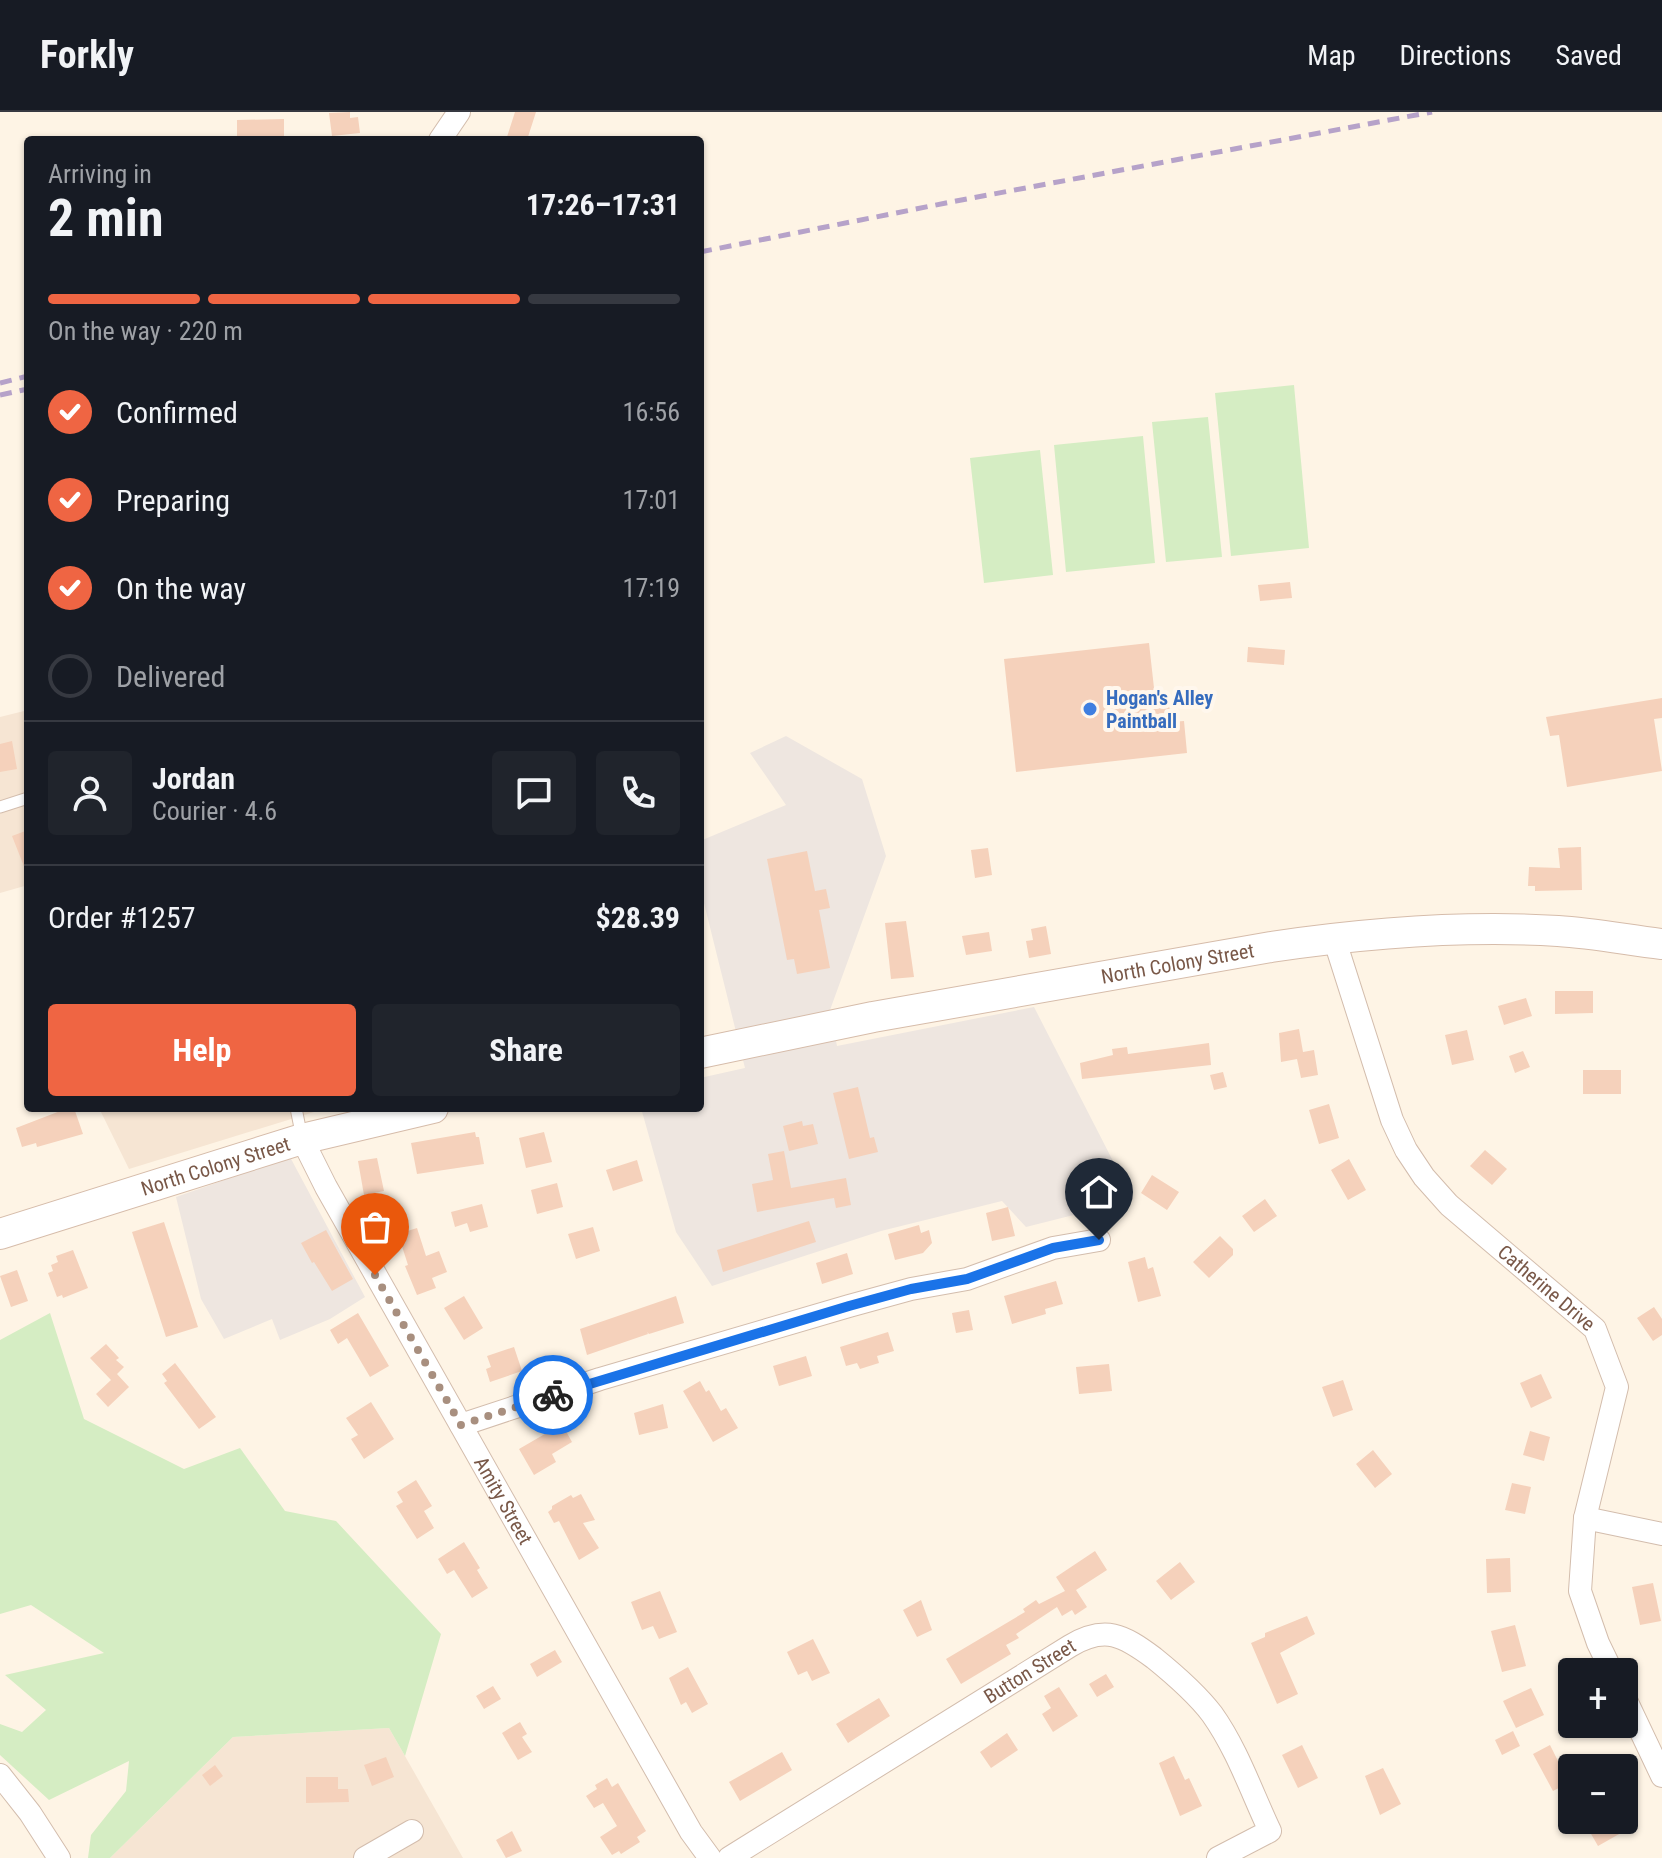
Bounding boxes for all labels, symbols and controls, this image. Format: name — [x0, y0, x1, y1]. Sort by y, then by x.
text: Forkly — [40, 33, 134, 77]
text: Map — [1307, 39, 1356, 72]
text: Directions — [1400, 39, 1511, 72]
text: Saved — [1555, 39, 1622, 72]
text: Arriving in — [48, 159, 152, 189]
text: 17:26–17:31 — [526, 187, 680, 222]
text: 2 min — [48, 188, 164, 249]
text: On the way · 220 m — [48, 316, 243, 346]
icon: check — [48, 390, 92, 434]
text: Confirmed — [116, 395, 238, 430]
text: 16:56 — [623, 397, 680, 427]
icon: check — [48, 478, 92, 522]
text: Preparing — [116, 483, 230, 518]
text: 17:01 — [623, 485, 680, 515]
icon: check — [48, 566, 92, 610]
text: On the way — [116, 571, 246, 606]
text: 17:19 — [623, 573, 680, 603]
text: Delivered — [116, 659, 225, 694]
place label: Hogan's Alley Paintball — [1106, 686, 1213, 733]
marker: Hogan's Alley Paintball — [1081, 700, 1099, 718]
button: person — [48, 751, 132, 835]
button: chat — [492, 751, 576, 835]
button: phone — [596, 751, 680, 835]
text: Jordan — [152, 761, 235, 796]
text: Courier · 4.6 — [152, 796, 277, 826]
text: Order #1257 — [48, 900, 196, 935]
text: $28.39 — [595, 900, 680, 935]
street label: North Colony Street — [1099, 938, 1256, 989]
button: Help — [48, 1004, 356, 1096]
button: Share — [372, 1004, 680, 1096]
street label: North Colony Street — [138, 1131, 293, 1201]
pin — [1065, 1158, 1133, 1240]
icon: home — [1077, 1170, 1121, 1214]
pin — [341, 1193, 409, 1275]
icon: bag — [353, 1205, 397, 1249]
street label: Catherine Drive — [1493, 1240, 1600, 1336]
courier — [513, 1355, 593, 1435]
icon: bike — [531, 1373, 575, 1417]
street label: Amity Street — [469, 1453, 538, 1549]
street label: Button Street — [979, 1633, 1080, 1709]
map controls — [1558, 1658, 1638, 1834]
button: + — [1558, 1658, 1638, 1738]
button: − — [1558, 1754, 1638, 1834]

